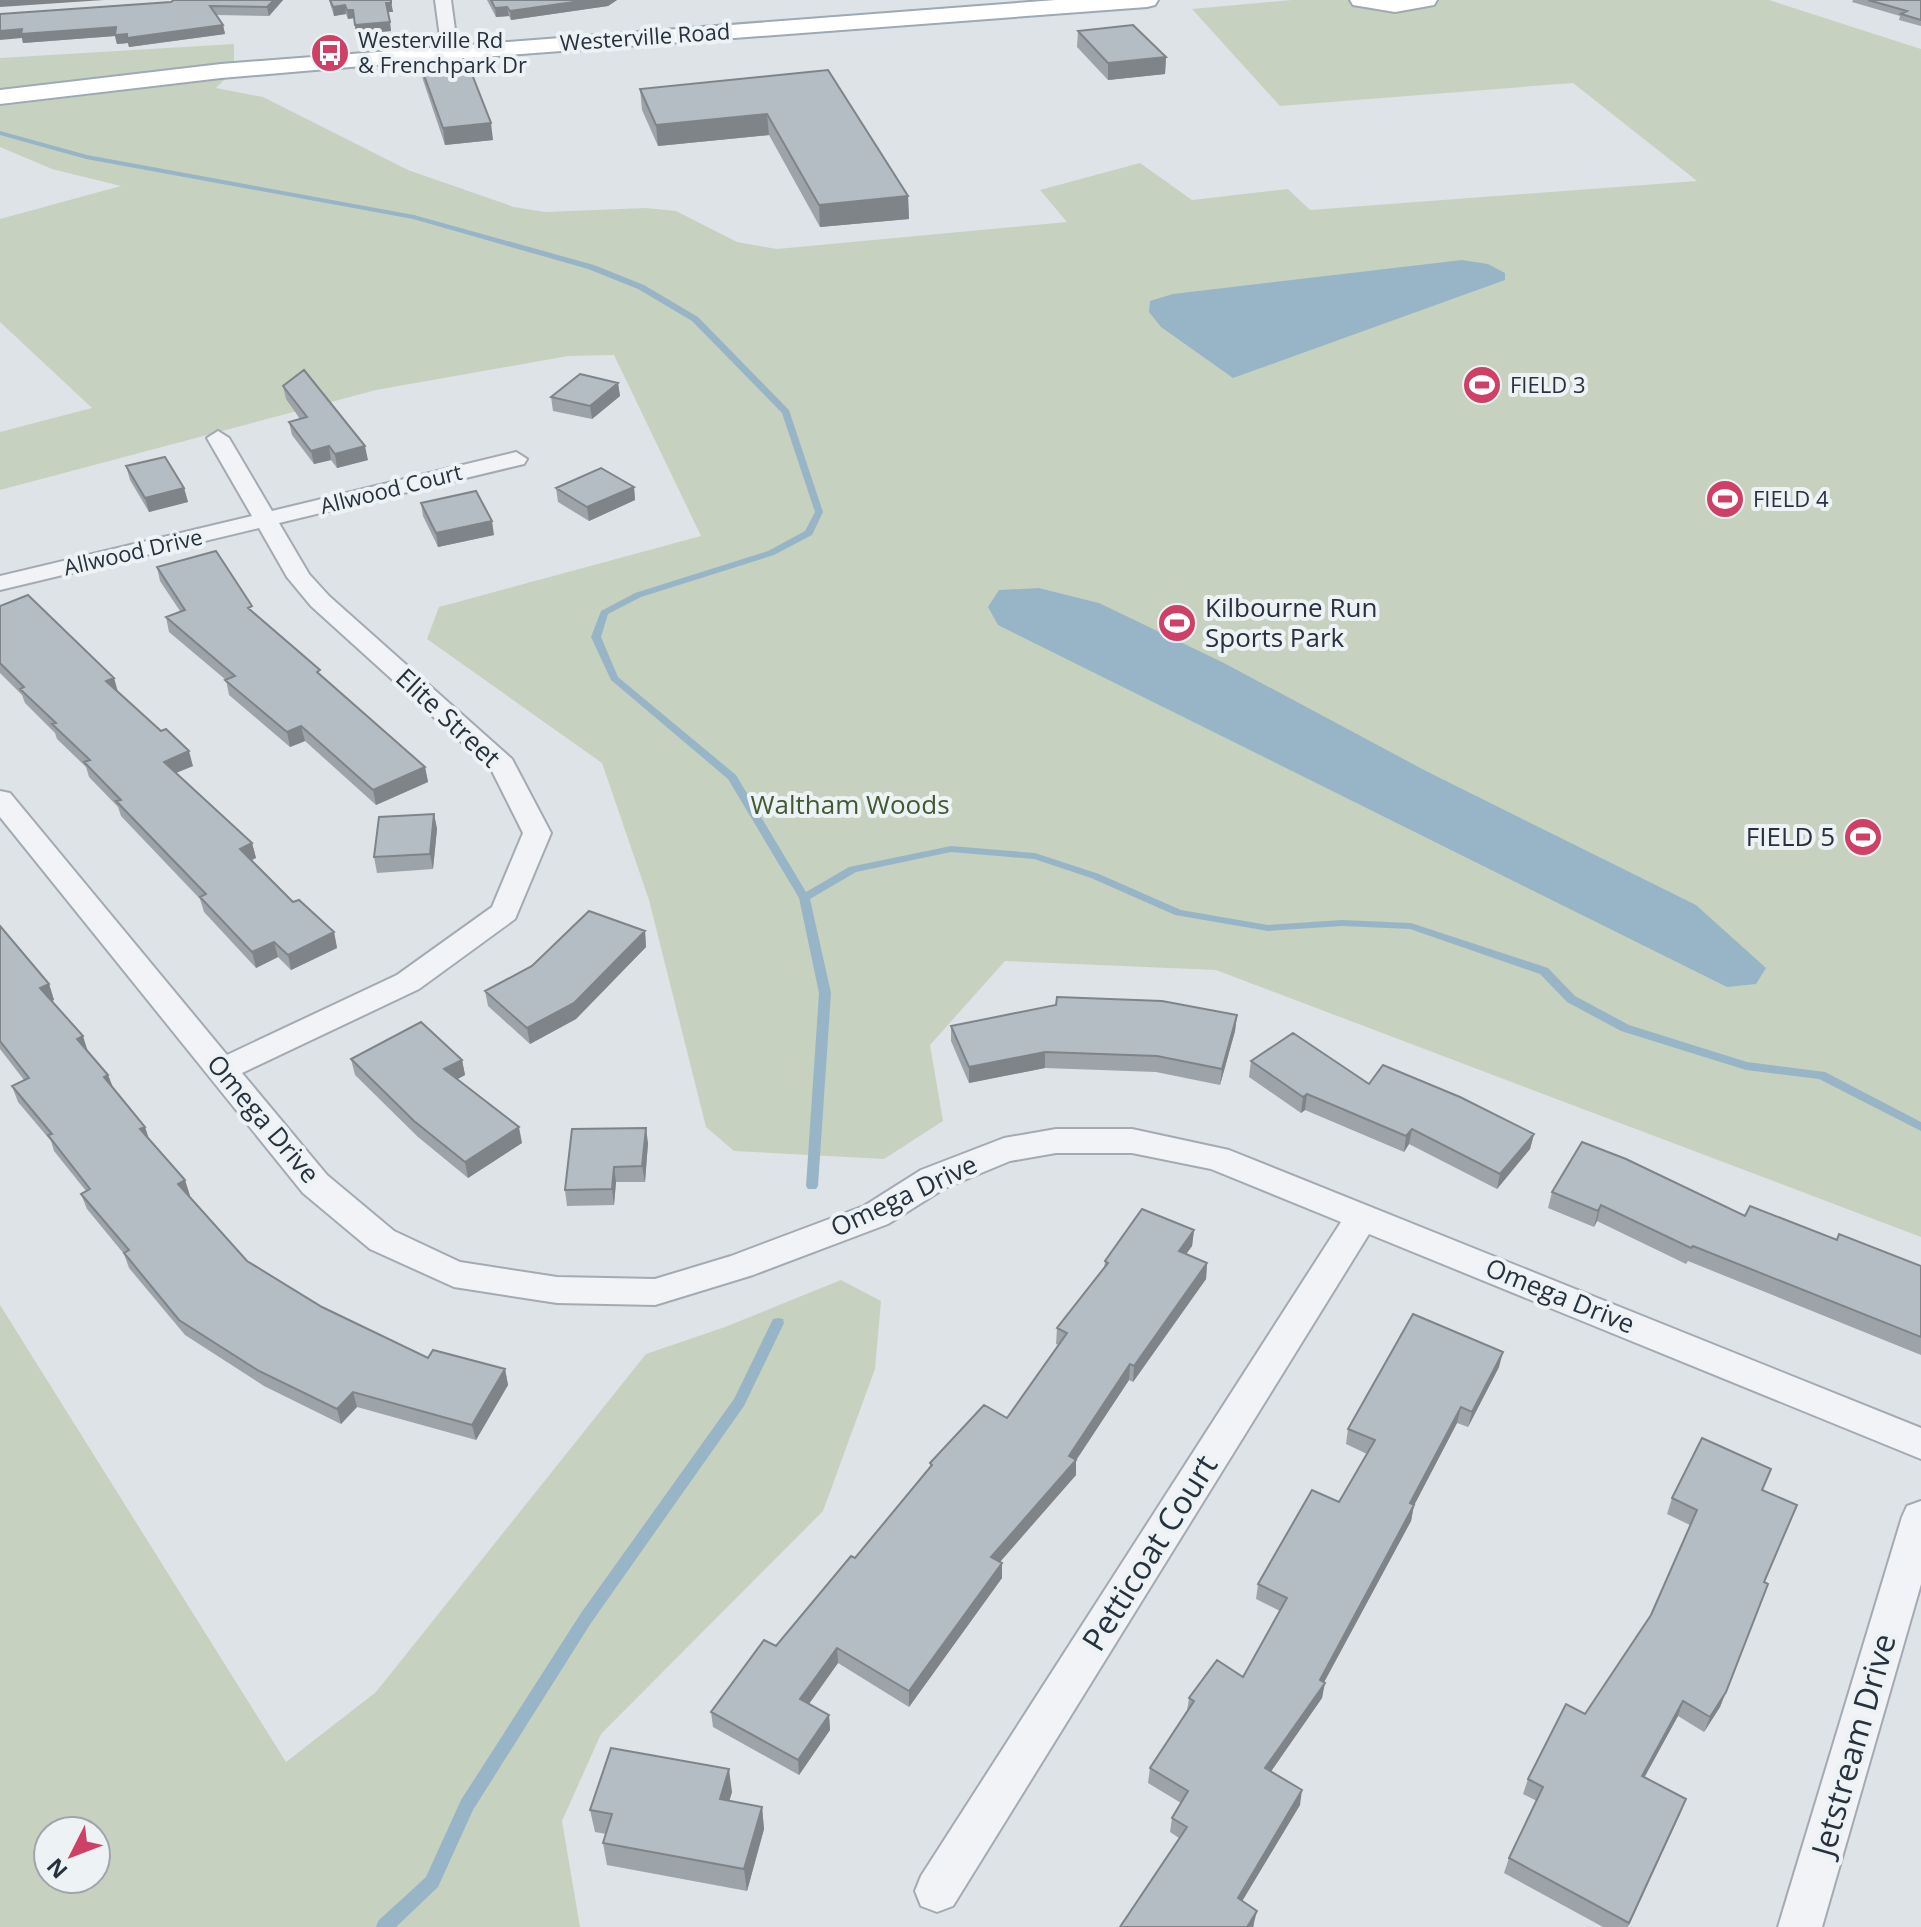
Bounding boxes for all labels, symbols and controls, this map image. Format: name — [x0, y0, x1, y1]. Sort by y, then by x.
street label: Westerville Road — [559, 15, 731, 57]
place label: Westerville Rd & Frenchpark Dr — [358, 24, 527, 79]
bus stop icon: Westerville Rd & Frenchpark Dr — [309, 32, 351, 74]
sports icon: FIELD 3 — [1461, 364, 1503, 406]
place label: FIELD 3 — [1510, 369, 1585, 399]
street label: Allwood Court — [317, 456, 465, 520]
sports icon: FIELD 4 — [1704, 478, 1746, 520]
place label: FIELD 4 — [1753, 483, 1829, 513]
street label: Allwood Drive — [60, 520, 205, 582]
place label: Kilbourne Run Sports Park — [1205, 589, 1377, 655]
sports icon: Kilbourne Run Sports Park — [1156, 602, 1198, 644]
street label: Elite Street — [389, 659, 509, 775]
park label: Waltham Woods — [750, 786, 950, 822]
sports icon: FIELD 5 — [1842, 816, 1884, 858]
place label: FIELD 5 — [1746, 818, 1835, 854]
street label: Omega Drive — [199, 1046, 328, 1190]
street label: Omega Drive — [824, 1145, 983, 1245]
street label: Omega Drive — [1480, 1249, 1640, 1341]
street label: Petticoat Court — [1071, 1446, 1226, 1658]
street label: Jetstream Drive — [1799, 1628, 1905, 1864]
north arrow — [32, 1815, 112, 1895]
text: N — [39, 1852, 74, 1886]

